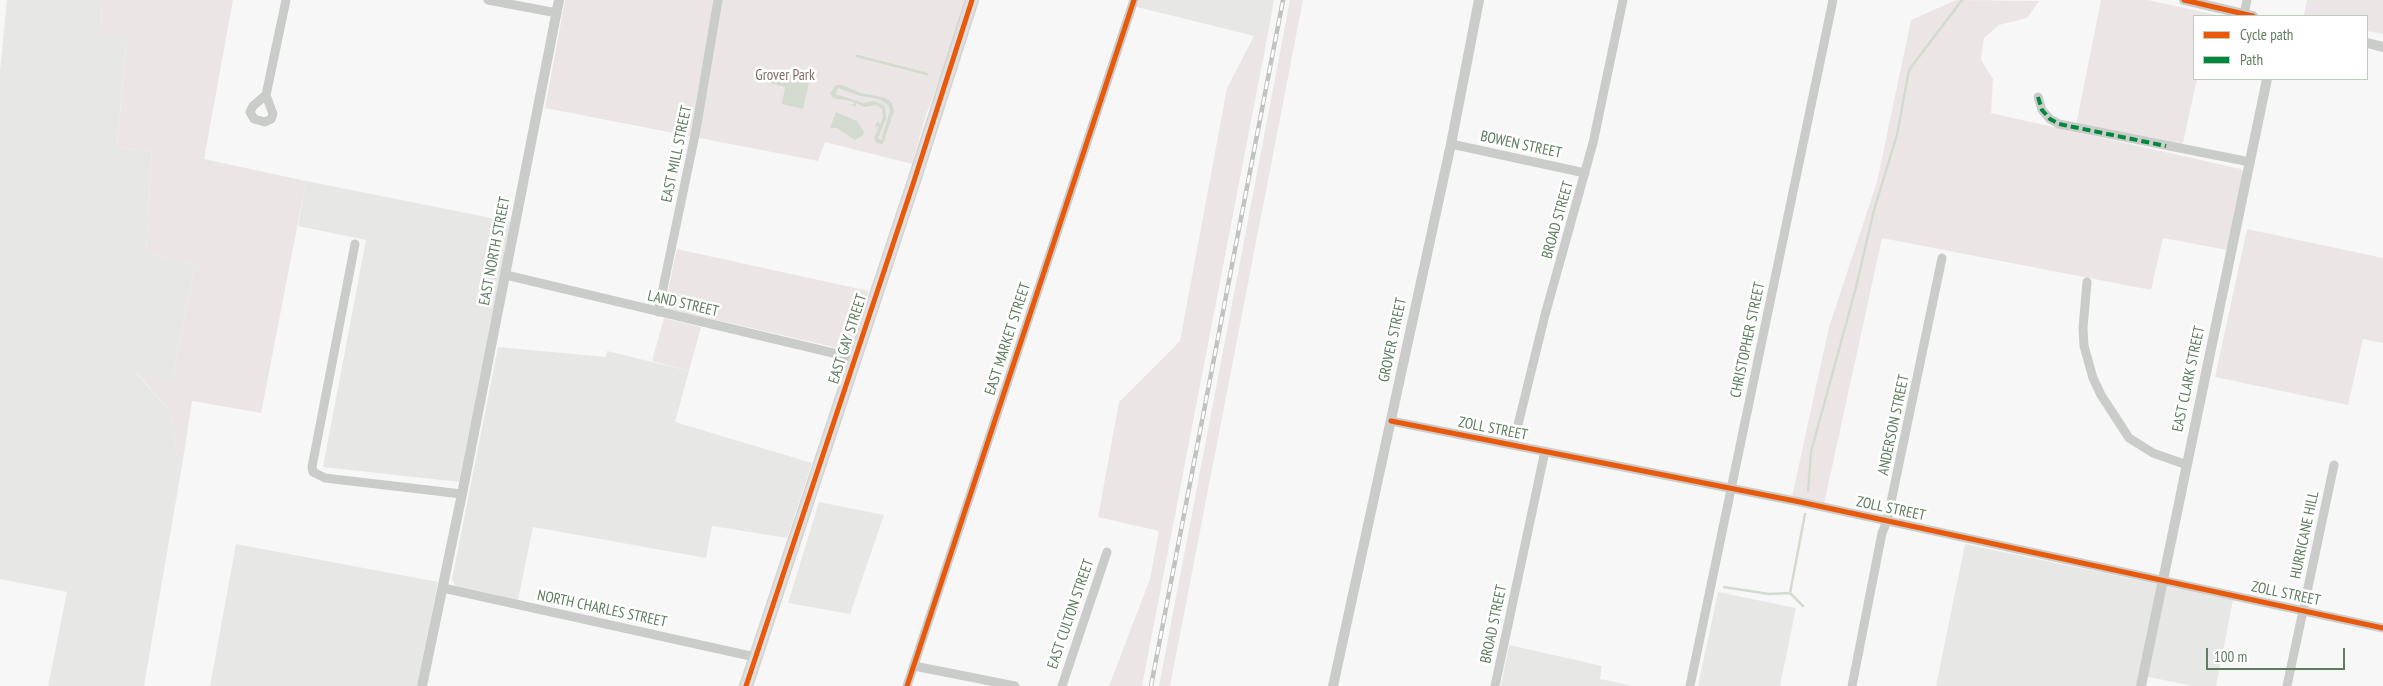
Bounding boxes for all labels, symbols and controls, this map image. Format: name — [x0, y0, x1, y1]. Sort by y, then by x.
legend — [2193, 15, 2368, 80]
text: Cycle path — [2240, 25, 2293, 44]
text: Path — [2240, 50, 2263, 69]
park label: Grover Park — [755, 67, 815, 85]
street label: EAST MILL STREET — [658, 104, 696, 204]
street label: BOWEN STREET — [1479, 128, 1563, 162]
street label: BROAD STREET — [1538, 179, 1578, 261]
street label: EAST NORTH STREET — [476, 195, 514, 307]
street label: EAST MARKET STREET — [981, 280, 1035, 398]
street label: CHRISTOPHER STREET — [1727, 280, 1769, 400]
street label: LAND STREET — [646, 287, 720, 321]
street label: EAST GAY STREET — [825, 292, 871, 386]
street label: GROVER STREET — [1375, 296, 1411, 384]
street label: EAST CLARK STREET — [2169, 324, 2209, 434]
street label: ANDERSON STREET — [1875, 373, 1913, 477]
street label: ZOLL STREET — [1457, 413, 1529, 445]
street label: HURRICANE HILL — [2287, 490, 2323, 580]
street label: ZOLL STREET — [1855, 493, 1927, 525]
street label: EAST CULTON STREET — [1044, 557, 1098, 671]
street label: ZOLL STREET — [2250, 578, 2322, 610]
street label: BROAD STREET — [1477, 583, 1511, 665]
street label: NORTH CHARLES STREET — [536, 586, 668, 632]
scale bar — [2208, 638, 2347, 670]
text: 100 m — [2214, 647, 2247, 666]

